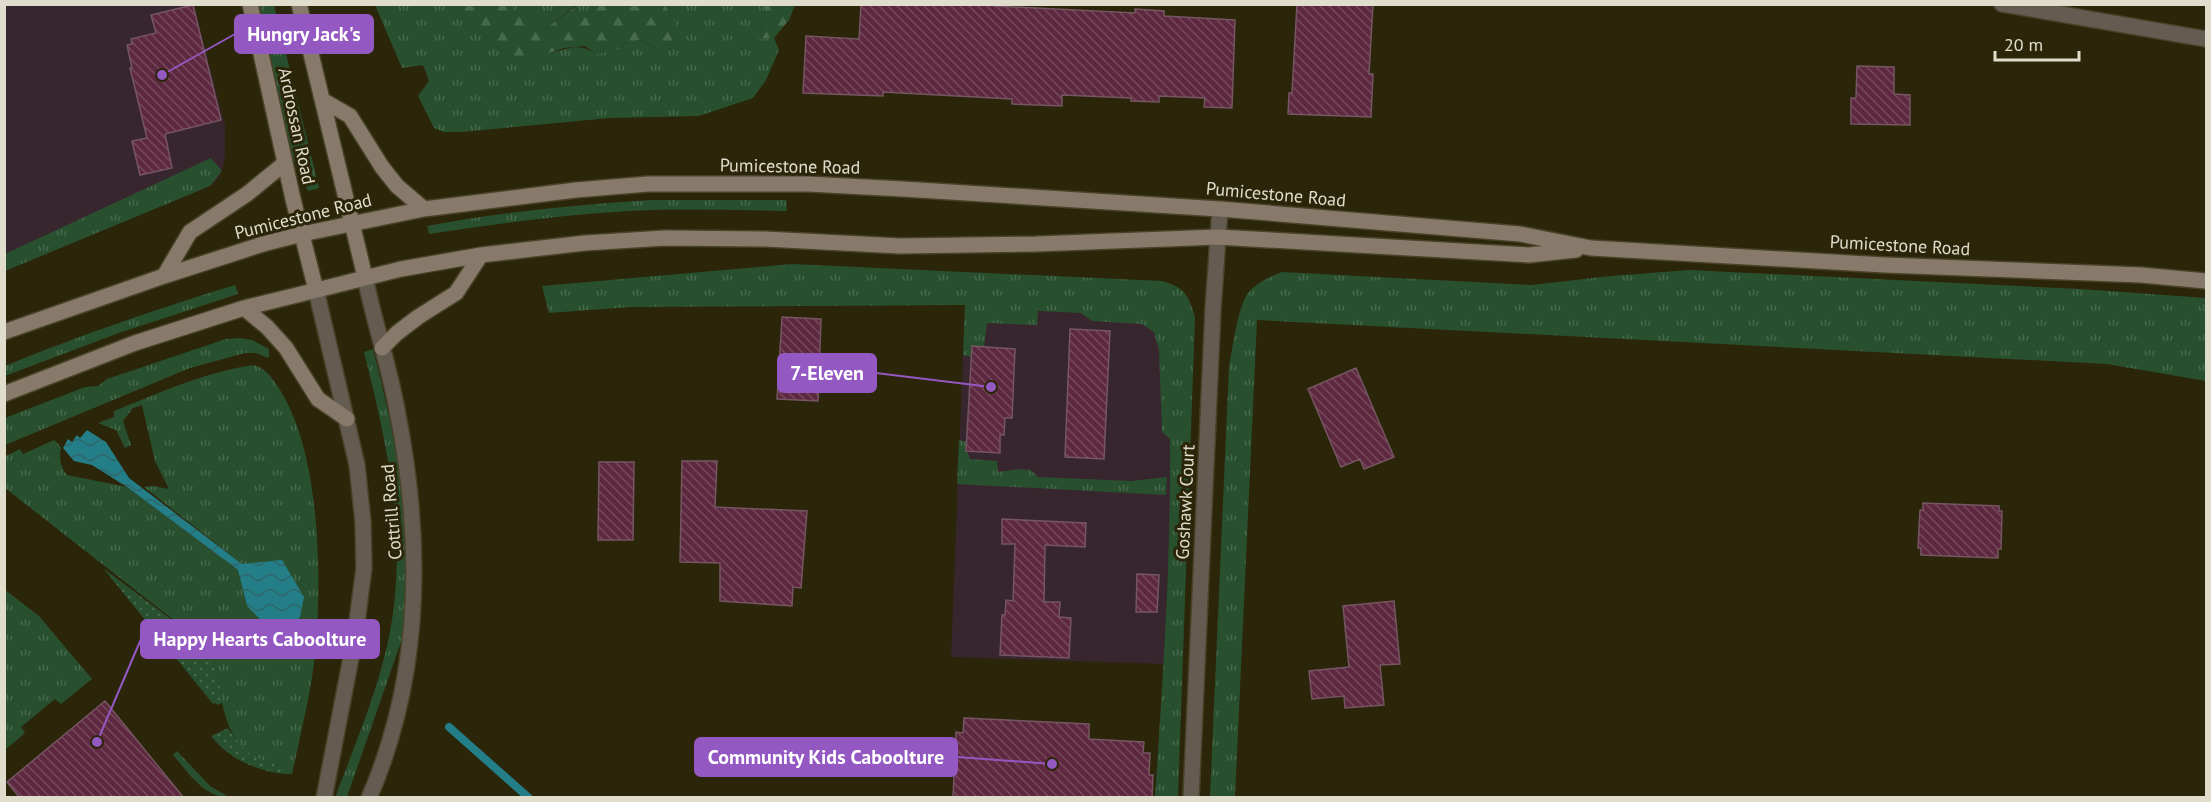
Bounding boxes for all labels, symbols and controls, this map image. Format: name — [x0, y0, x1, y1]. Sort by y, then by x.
callout: Hungry Jack's — [235, 15, 373, 53]
text: Hungry Jack's — [247, 21, 361, 47]
scale bar — [1995, 24, 2079, 62]
text: 20 m — [2004, 33, 2043, 56]
street label: Ardrossan Road — [273, 65, 321, 187]
street label: Pumicestone Road — [720, 153, 860, 179]
street label: Pumicestone Road — [1205, 176, 1347, 212]
street label: Pumicestone Road — [232, 188, 374, 244]
street label: Pumicestone Road — [1829, 230, 1971, 260]
callout: 7-Eleven — [778, 354, 876, 392]
text: 7-Eleven — [790, 360, 864, 386]
street label: Goshawk Court — [1171, 444, 1199, 560]
street label: Cottrill Road — [375, 463, 407, 561]
callout: Happy Hearts Caboolture — [141, 620, 379, 658]
text: Happy Hearts Caboolture — [153, 626, 367, 652]
callout: Community Kids Caboolture — [695, 738, 957, 776]
text: Community Kids Caboolture — [708, 744, 944, 770]

